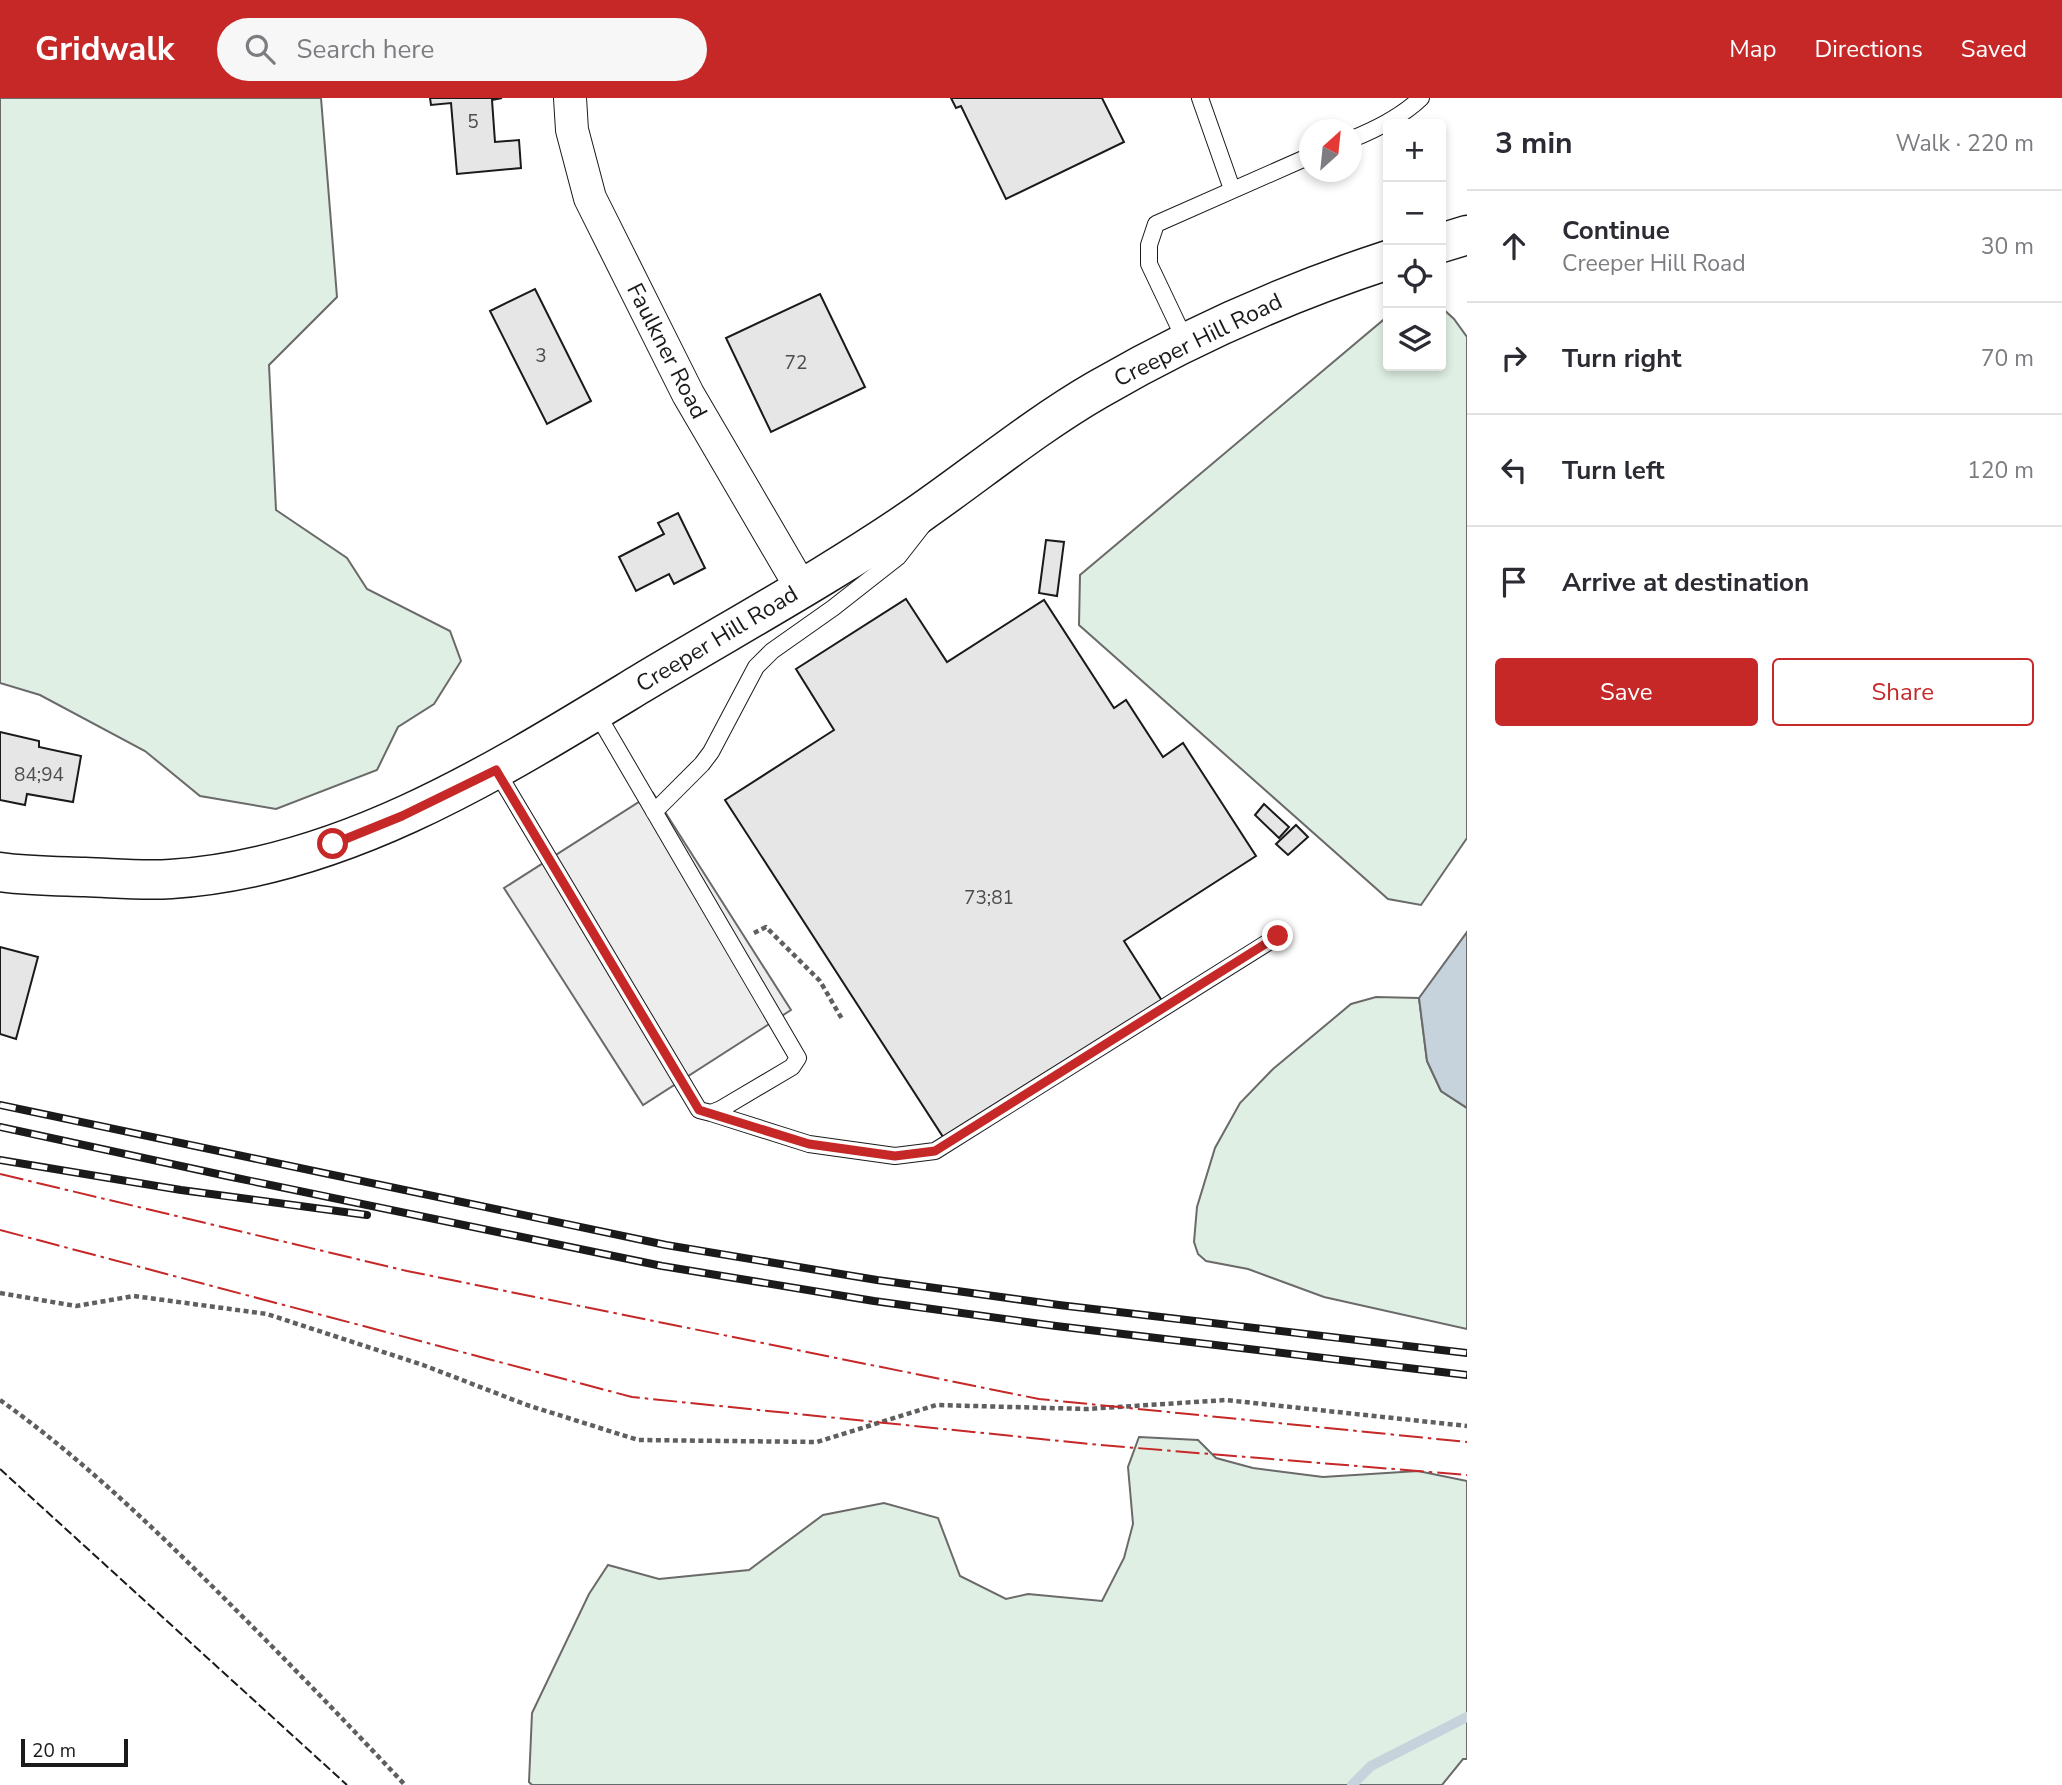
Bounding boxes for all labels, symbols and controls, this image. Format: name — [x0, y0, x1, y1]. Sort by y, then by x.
search box — [217, 18, 707, 81]
text: Gridwalk — [35, 27, 175, 72]
icon: search — [241, 30, 279, 68]
text: Search here — [297, 32, 434, 67]
text: Map — [1729, 33, 1776, 65]
text: Directions — [1814, 33, 1923, 65]
text: Saved — [1961, 33, 2027, 65]
house number: 5 — [467, 109, 479, 135]
north arrow — [1299, 119, 1362, 182]
map controls — [1383, 119, 1446, 371]
button: + — [1383, 119, 1446, 182]
text: 3 min — [1495, 123, 1573, 164]
text: Walk · 220 m — [1895, 128, 2034, 159]
button: − — [1383, 182, 1446, 245]
text: Continue — [1562, 213, 1670, 248]
icon: ahead — [1495, 227, 1533, 265]
text: 30 m — [1981, 231, 2034, 262]
button: locate — [1383, 245, 1446, 308]
text: Creeper Hill Road — [1562, 248, 1746, 279]
street label: Faulkner Road — [619, 278, 715, 424]
street label: Creeper Hill Road — [1109, 286, 1287, 394]
button: layers — [1383, 308, 1446, 371]
icon: right — [1495, 339, 1533, 377]
text: Turn right — [1562, 341, 1681, 376]
house number: 3 — [535, 343, 547, 369]
text: 70 m — [1981, 343, 2034, 374]
house number: 72 — [785, 350, 807, 376]
icon: left — [1495, 451, 1533, 489]
text: Turn left — [1562, 453, 1665, 488]
text: 120 m — [1967, 455, 2034, 486]
icon: arrive — [1495, 563, 1533, 601]
text: Arrive at destination — [1562, 565, 1809, 600]
street label: Creeper Hill Road — [630, 578, 804, 700]
button: Save — [1495, 658, 1758, 726]
button: Share — [1772, 658, 2034, 726]
house number: 84;94 — [14, 762, 64, 788]
route start — [317, 828, 348, 859]
house number: 73;81 — [964, 885, 1014, 911]
route end — [1262, 920, 1293, 951]
scale bar — [21, 1736, 128, 1768]
text: 20 m — [32, 1738, 76, 1764]

